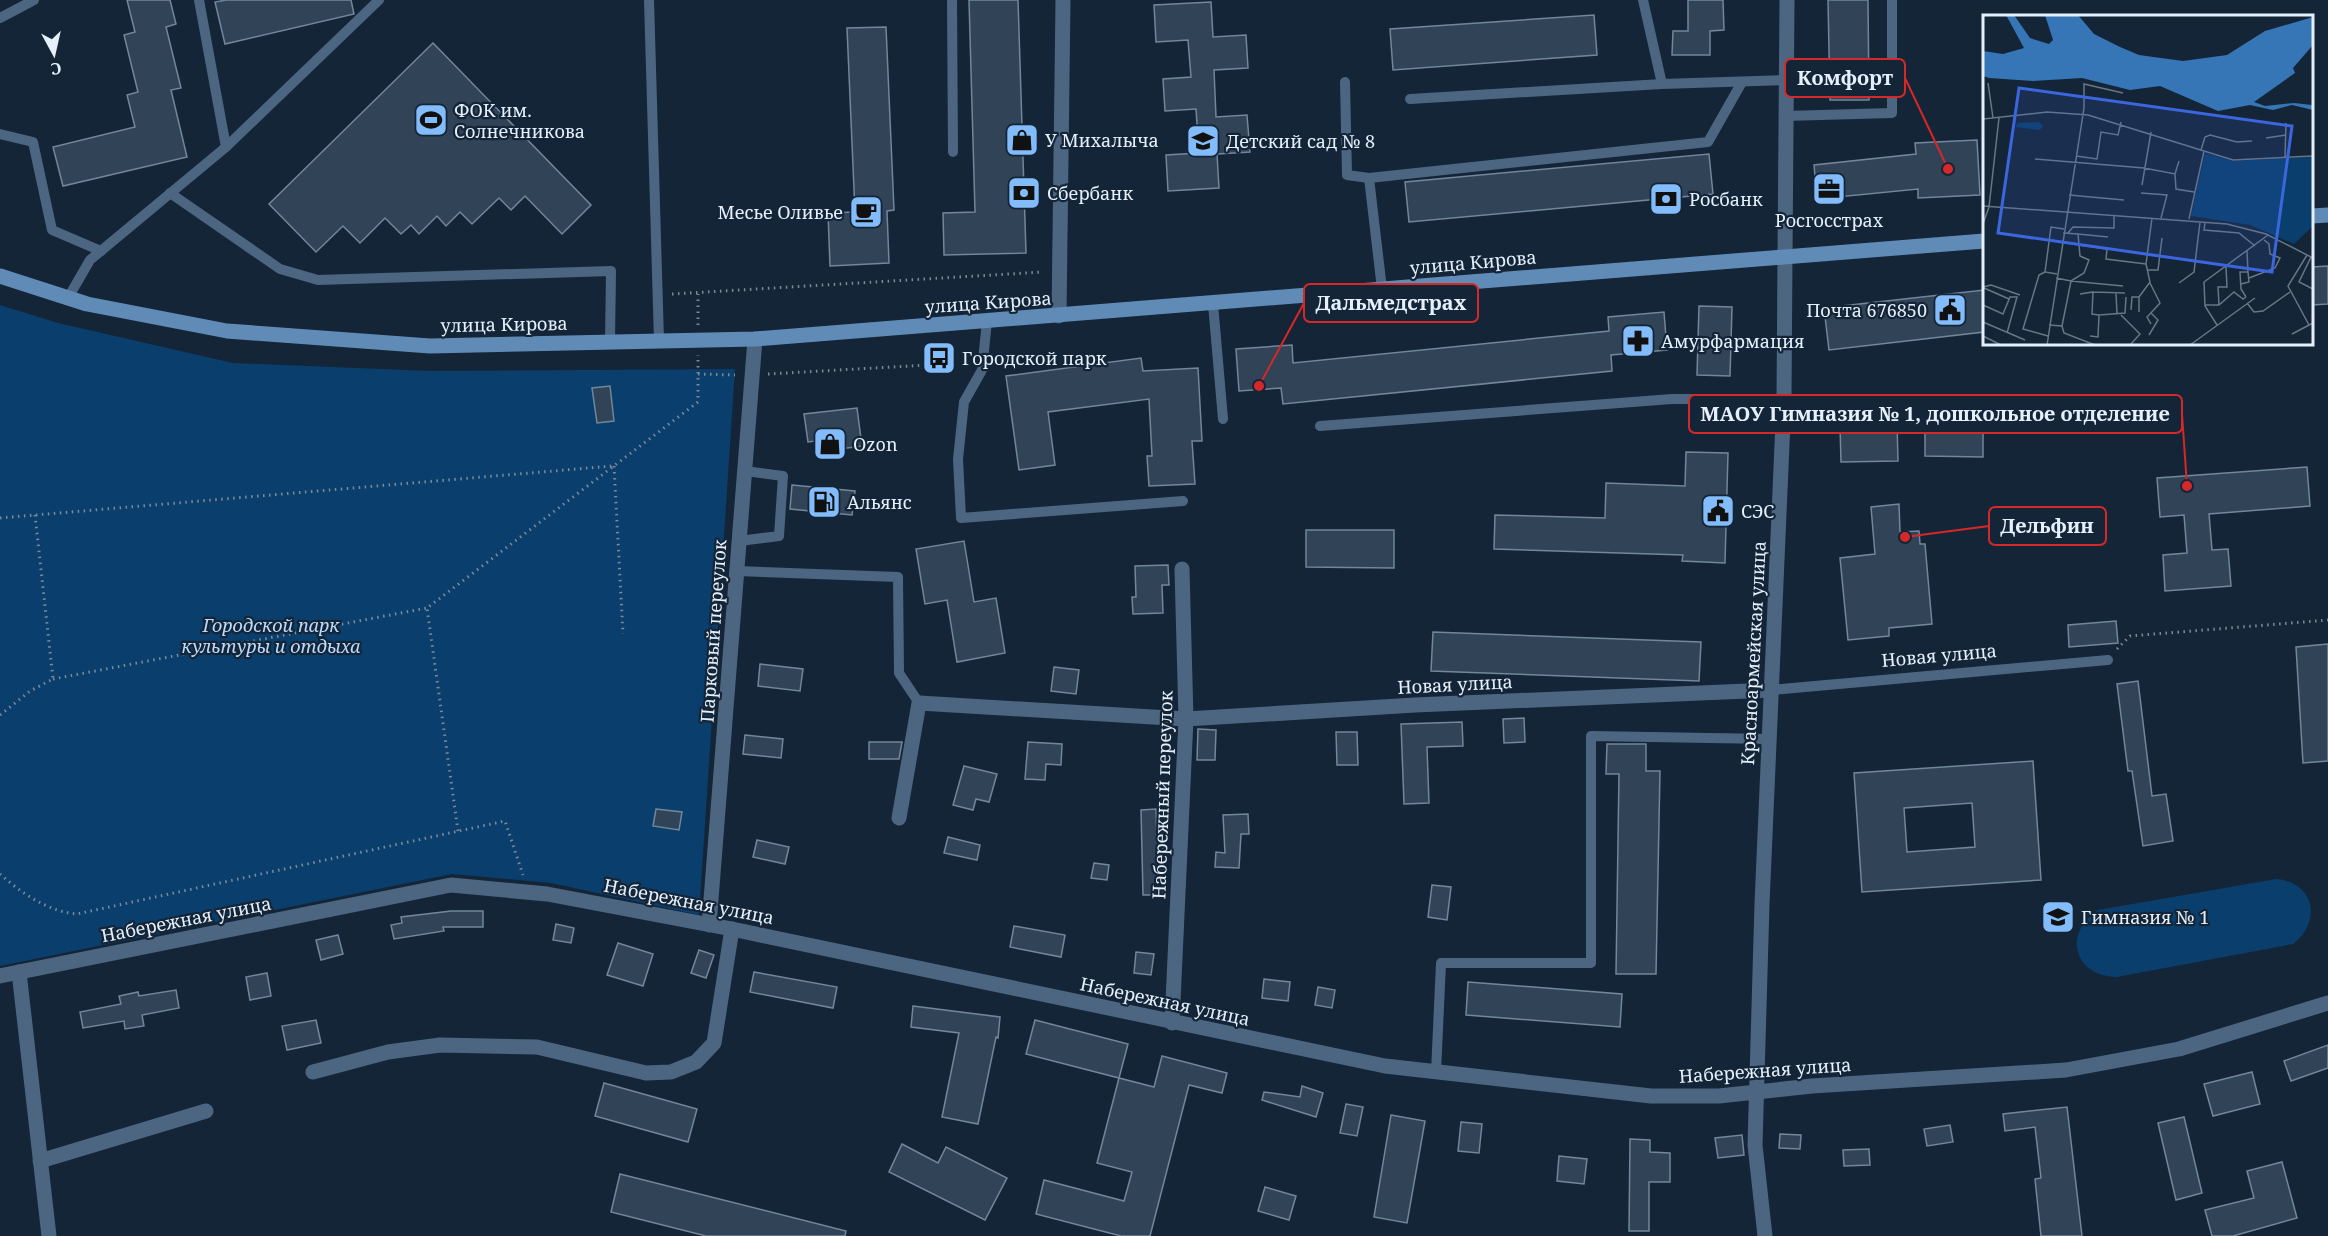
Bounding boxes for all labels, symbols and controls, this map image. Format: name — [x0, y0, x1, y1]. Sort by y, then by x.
inset map — [1983, 15, 2313, 345]
north arrow — [24, 24, 84, 84]
text: С — [49, 57, 63, 80]
callout: Комфорт — [1785, 59, 1905, 97]
text: Комфорт — [1797, 64, 1893, 91]
place label: ФОК им. Солнечникова — [454, 98, 585, 143]
sports icon: ФОК им. Солнечникова — [413, 102, 449, 138]
shop icon: У Михалыча — [1004, 122, 1040, 158]
school or university icon: Детский сад № 8 — [1185, 123, 1221, 159]
place label: У Михалыча — [1045, 128, 1159, 152]
place label: Детский сад № 8 — [1226, 129, 1375, 153]
office icon: Росгосстрах — [1811, 171, 1847, 207]
bank icon: Сбербанк — [1006, 175, 1042, 211]
place label: Сбербанк — [1047, 181, 1133, 205]
bank icon: Росбанк — [1648, 181, 1684, 217]
place label: Росбанк — [1689, 187, 1763, 211]
cafe icon: Месье Оливье — [848, 194, 884, 230]
place label: Месье Оливье — [718, 200, 843, 224]
place label: Росгосстрах — [1775, 208, 1884, 232]
street label: улица Кирова — [1409, 245, 1537, 279]
callout: Дальмедстрах — [1304, 284, 1478, 322]
street label: улица Кирова — [924, 286, 1052, 318]
text: Дальмедстрах — [1316, 289, 1467, 316]
public building icon: Почта 676850 — [1932, 292, 1968, 328]
place label: Почта 676850 — [1806, 298, 1927, 322]
street label: улица Кирова — [440, 311, 568, 337]
pharmacy icon: Амурфармация — [1620, 323, 1656, 359]
place label: Амурфармация — [1661, 329, 1804, 353]
bus stop icon: Городской парк — [921, 340, 957, 376]
place label: Городской парк — [962, 346, 1107, 370]
callout: МАОУ Гимназия № 1, дошкольное отделение — [1689, 395, 2182, 433]
text: МАОУ Гимназия № 1, дошкольное отделение — [1700, 400, 2170, 427]
shop icon: Ozon — [812, 426, 848, 462]
place label: Ozon — [853, 432, 898, 456]
fuel station icon: Альянс — [806, 484, 842, 520]
place label: Альянс — [847, 490, 912, 514]
public building icon: СЭС — [1700, 493, 1736, 529]
place label: СЭС — [1741, 499, 1774, 523]
callout: Дельфин — [1989, 507, 2106, 545]
text: Дельфин — [2000, 512, 2094, 539]
street label: Парковый переулок — [695, 538, 731, 723]
street label: Красноармейская улица — [1735, 540, 1771, 766]
park label: Городской парк культуры и отдыха — [181, 613, 361, 658]
street label: Новая улица — [1880, 638, 1998, 672]
street label: Новая улица — [1397, 669, 1513, 699]
street label: Набережный переулок — [1146, 690, 1178, 900]
street label: Набережная улица — [602, 873, 776, 929]
street label: Набережная улица — [99, 891, 273, 947]
school or university icon: Гимназия № 1 — [2040, 899, 2076, 935]
place label: Гимназия № 1 — [2081, 905, 2209, 929]
street label: Набережная улица — [1078, 971, 1252, 1031]
street label: Набережная улица — [1678, 1052, 1852, 1088]

